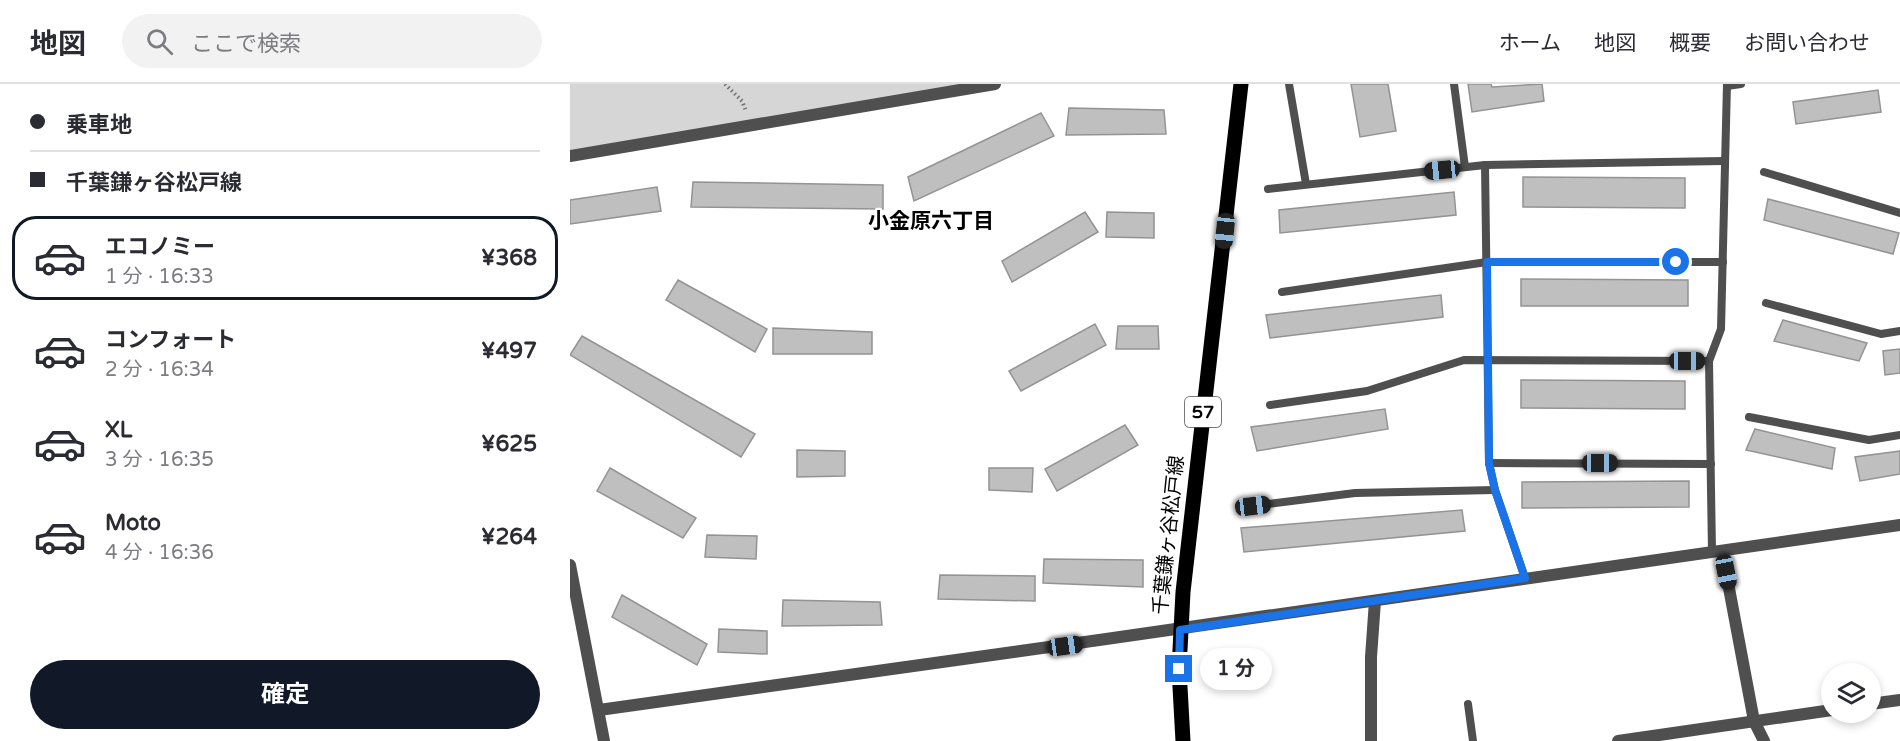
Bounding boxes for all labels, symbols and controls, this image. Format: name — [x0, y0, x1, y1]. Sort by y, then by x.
search box — [122, 14, 542, 68]
icon: search — [143, 25, 176, 58]
text: 地図 — [30, 27, 86, 61]
text: ここで検索 — [191, 31, 301, 57]
text: ホーム — [1499, 31, 1561, 56]
text: 地図 — [1594, 31, 1636, 56]
text: 概要 — [1669, 31, 1711, 56]
text: お問い合わせ — [1744, 31, 1870, 56]
text: 乗車地 — [66, 112, 132, 138]
car — [1423, 159, 1461, 181]
text: 千葉鎌ヶ谷松戸線 — [66, 170, 242, 196]
district label: 小金原六丁目 — [868, 209, 994, 234]
car — [1214, 212, 1236, 250]
icon: car — [33, 231, 87, 285]
text: エコノミー — [105, 234, 215, 260]
text: ¥368 — [481, 245, 537, 271]
route start — [1662, 248, 1689, 275]
text: 1 分 · 16:33 — [105, 265, 214, 289]
icon: car — [33, 324, 87, 378]
text: コンフォート — [105, 327, 236, 353]
text: ¥497 — [481, 338, 537, 364]
car — [1669, 352, 1705, 370]
text: 2 分 · 16:34 — [105, 358, 214, 382]
road number: 57 — [1185, 397, 1221, 427]
icon: car — [33, 417, 87, 471]
text: XL — [105, 417, 132, 443]
text: ¥625 — [481, 431, 537, 457]
text: 3 分 · 16:35 — [105, 448, 214, 472]
street label: 千葉鎌ヶ谷松戸線 — [1149, 454, 1189, 616]
car — [1582, 454, 1618, 472]
car — [1234, 495, 1272, 517]
icon: car — [33, 510, 87, 564]
text: Moto — [105, 510, 161, 536]
text: ¥264 — [481, 524, 537, 550]
text: 4 分 · 16:36 — [105, 541, 214, 565]
car — [1714, 553, 1738, 591]
car — [1046, 635, 1084, 657]
callout: 1 分 — [1200, 648, 1272, 690]
route end — [1165, 655, 1192, 682]
text: 1 分 — [1217, 657, 1255, 681]
button: 確定 — [30, 660, 540, 729]
map controls — [1821, 663, 1881, 723]
button: layers — [1821, 663, 1881, 723]

